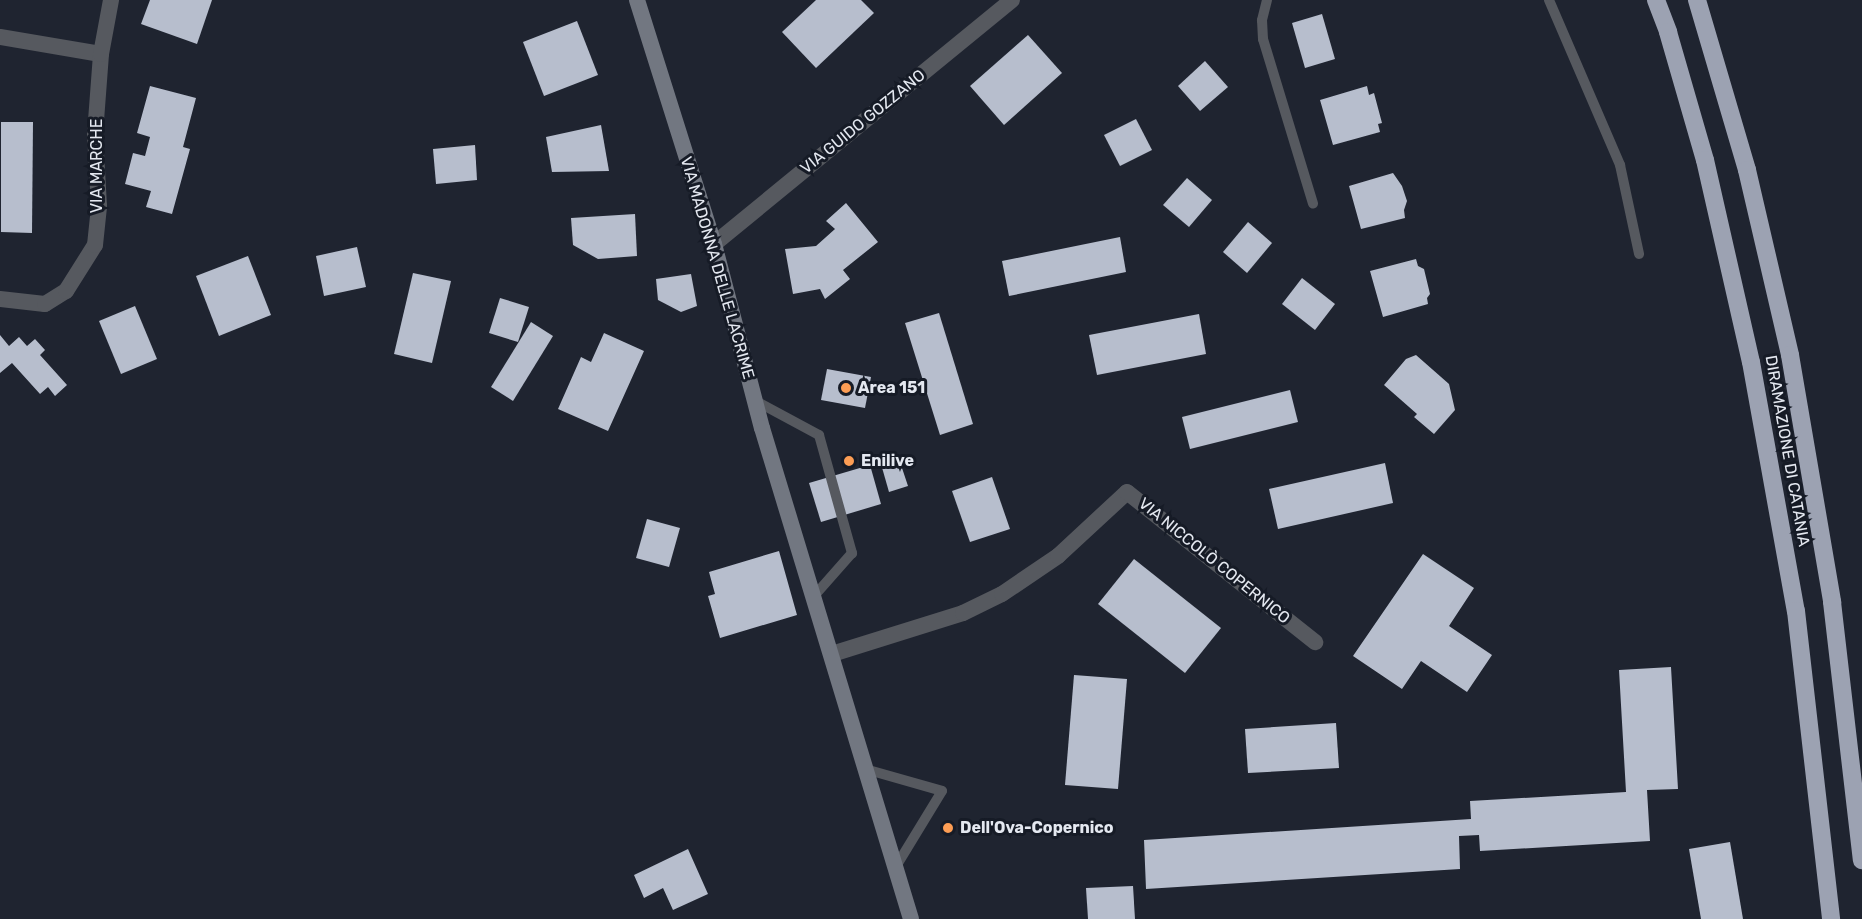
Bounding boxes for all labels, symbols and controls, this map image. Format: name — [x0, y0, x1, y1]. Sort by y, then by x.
street label: VIA GUIDO GOZZANO — [797, 66, 929, 178]
street label: VIA MARCHE — [87, 118, 107, 214]
street label: VIA MADONNA DELLE LACRIME — [676, 154, 758, 382]
street label: DIRAMAZIONE DI CATANIA — [1761, 354, 1813, 548]
place label: Area 151 — [858, 378, 925, 398]
marker: Area 151 — [839, 381, 853, 395]
place label: Enilive — [861, 451, 914, 471]
marker: Enilive — [842, 454, 856, 468]
street label: VIA NICCOLÒ COPERNICO — [1134, 494, 1294, 628]
place label: Dell'Ova-Copernico — [960, 818, 1114, 838]
marker: Dell'Ova-Copernico — [941, 821, 955, 835]

